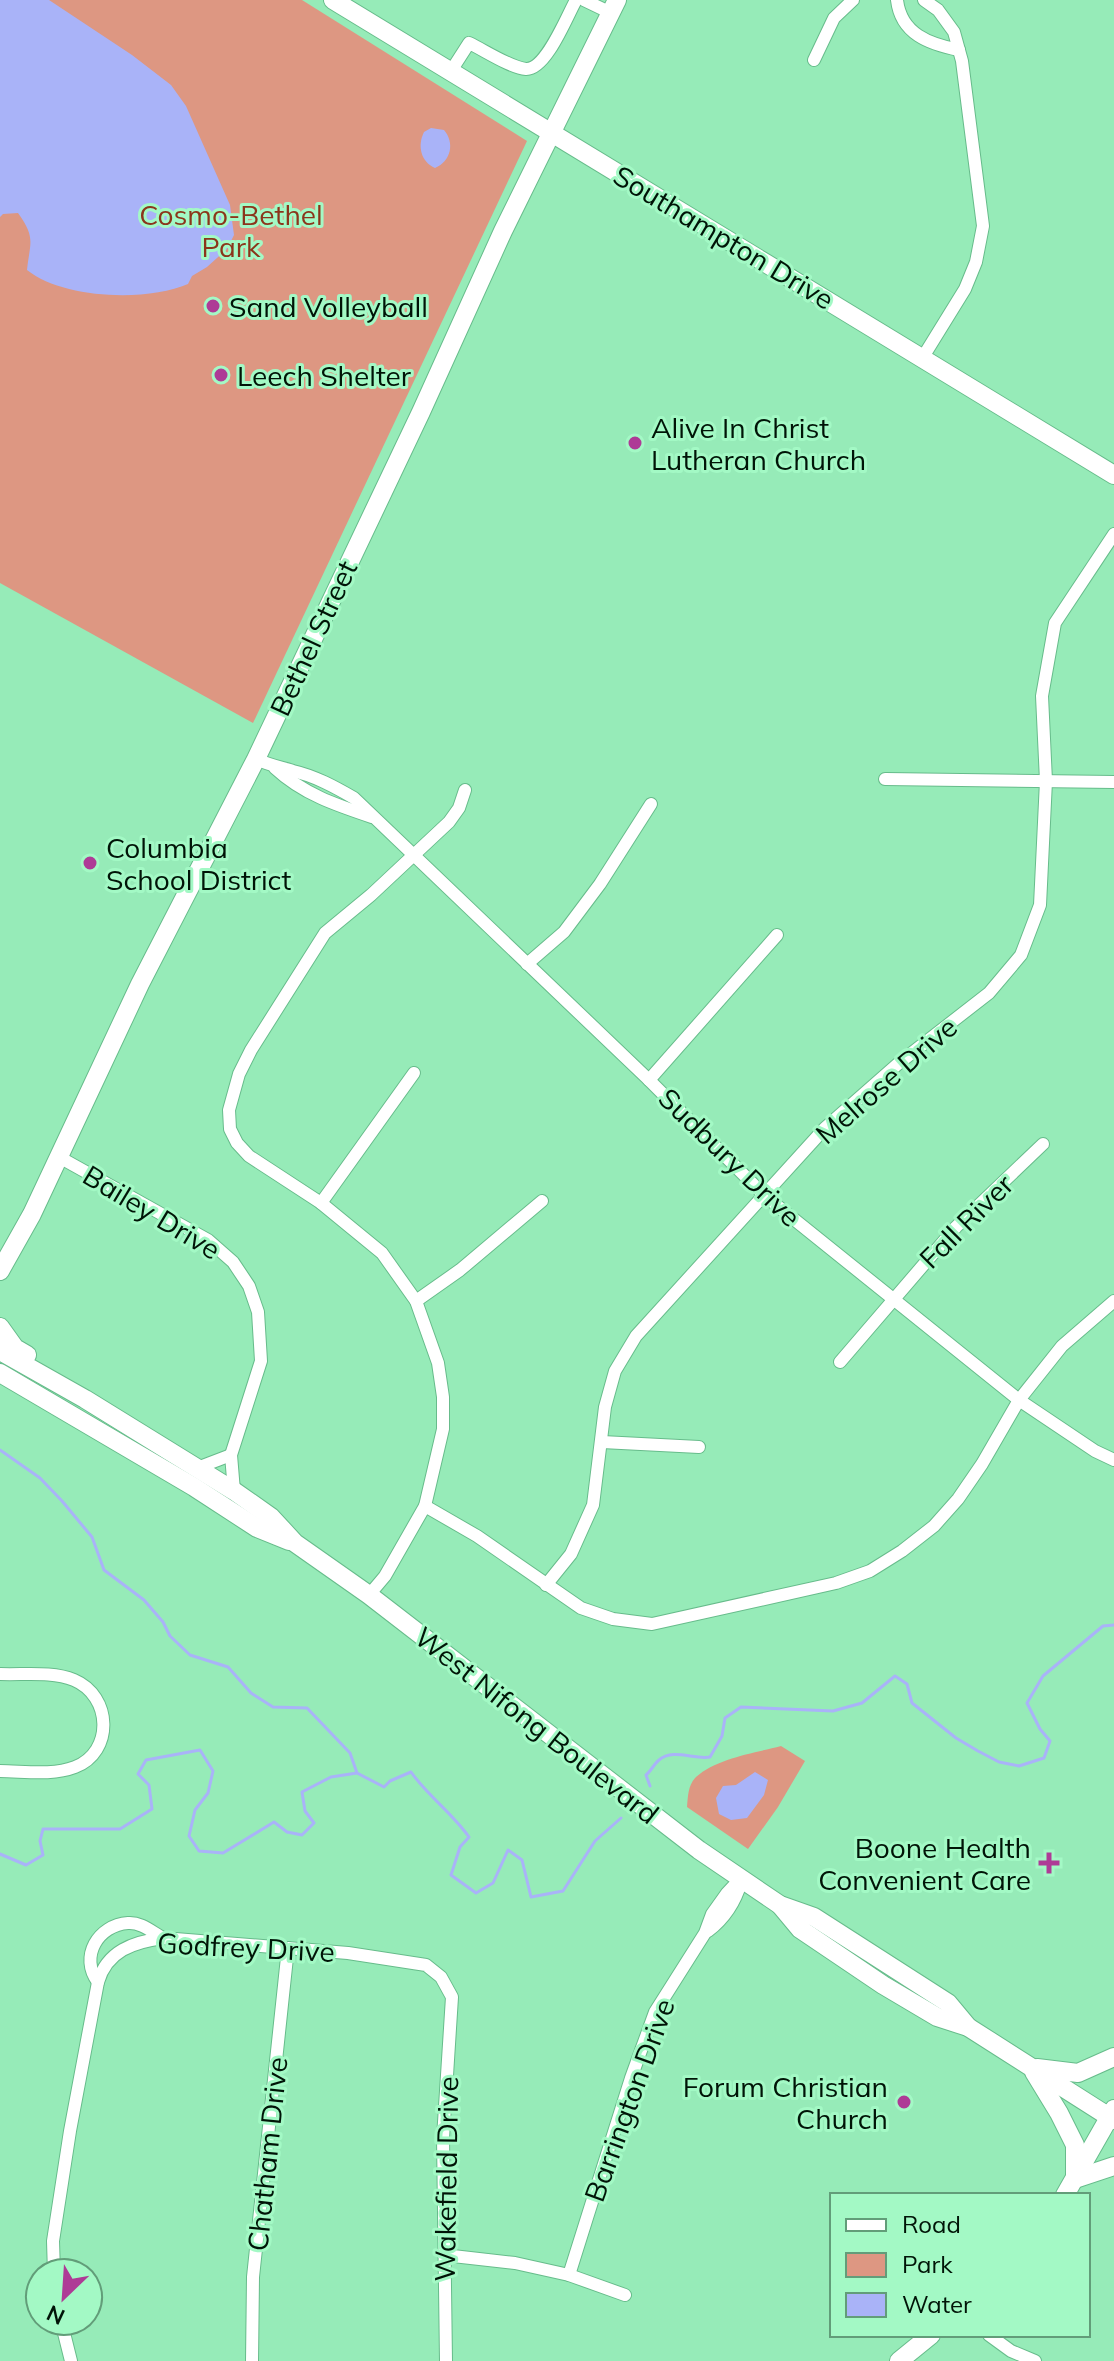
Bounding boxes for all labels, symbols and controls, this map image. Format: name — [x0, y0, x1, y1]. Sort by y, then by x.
street label: Southampton Drive — [607, 157, 841, 317]
park label: Cosmo-Bethel Park — [139, 197, 323, 264]
place label: Sand Volleyball — [229, 289, 428, 324]
marker: Sand Volleyball — [204, 297, 222, 315]
place label: Leech Shelter — [237, 358, 412, 393]
marker: Leech Shelter — [212, 366, 230, 384]
place label: Alive In Christ Lutheran Church — [651, 410, 866, 477]
marker: Alive In Christ Lutheran Church — [626, 434, 644, 452]
street label: Bethel Street — [262, 555, 364, 721]
place label: Columbia School District — [106, 830, 291, 897]
marker: Columbia School District — [81, 854, 99, 872]
street label: Melrose Drive — [808, 1009, 964, 1151]
street label: Sudbury Drive — [652, 1080, 808, 1234]
street label: Bailey Drive — [77, 1157, 227, 1267]
street label: Fall River — [912, 1166, 1021, 1275]
street label: West Nifong Boulevard — [408, 1619, 666, 1831]
place label: Boone Health Convenient Care — [818, 1830, 1031, 1897]
marker: Boone Health Convenient Care — [1038, 1852, 1060, 1874]
street label: Godfrey Drive — [156, 1925, 336, 1969]
street label: Barrington Drive — [576, 1994, 682, 2206]
street label: Chatham Drive — [239, 2055, 295, 2253]
place label: Forum Christian Church — [683, 2069, 888, 2136]
street label: Wakefield Drive — [427, 2076, 465, 2282]
marker: Forum Christian Church — [895, 2093, 913, 2111]
legend — [830, 2193, 1090, 2337]
text: Road — [902, 2209, 961, 2239]
text: Park — [902, 2249, 953, 2279]
north arrow — [24, 2257, 104, 2337]
text: Water — [902, 2289, 972, 2319]
text: N — [42, 2299, 69, 2331]

